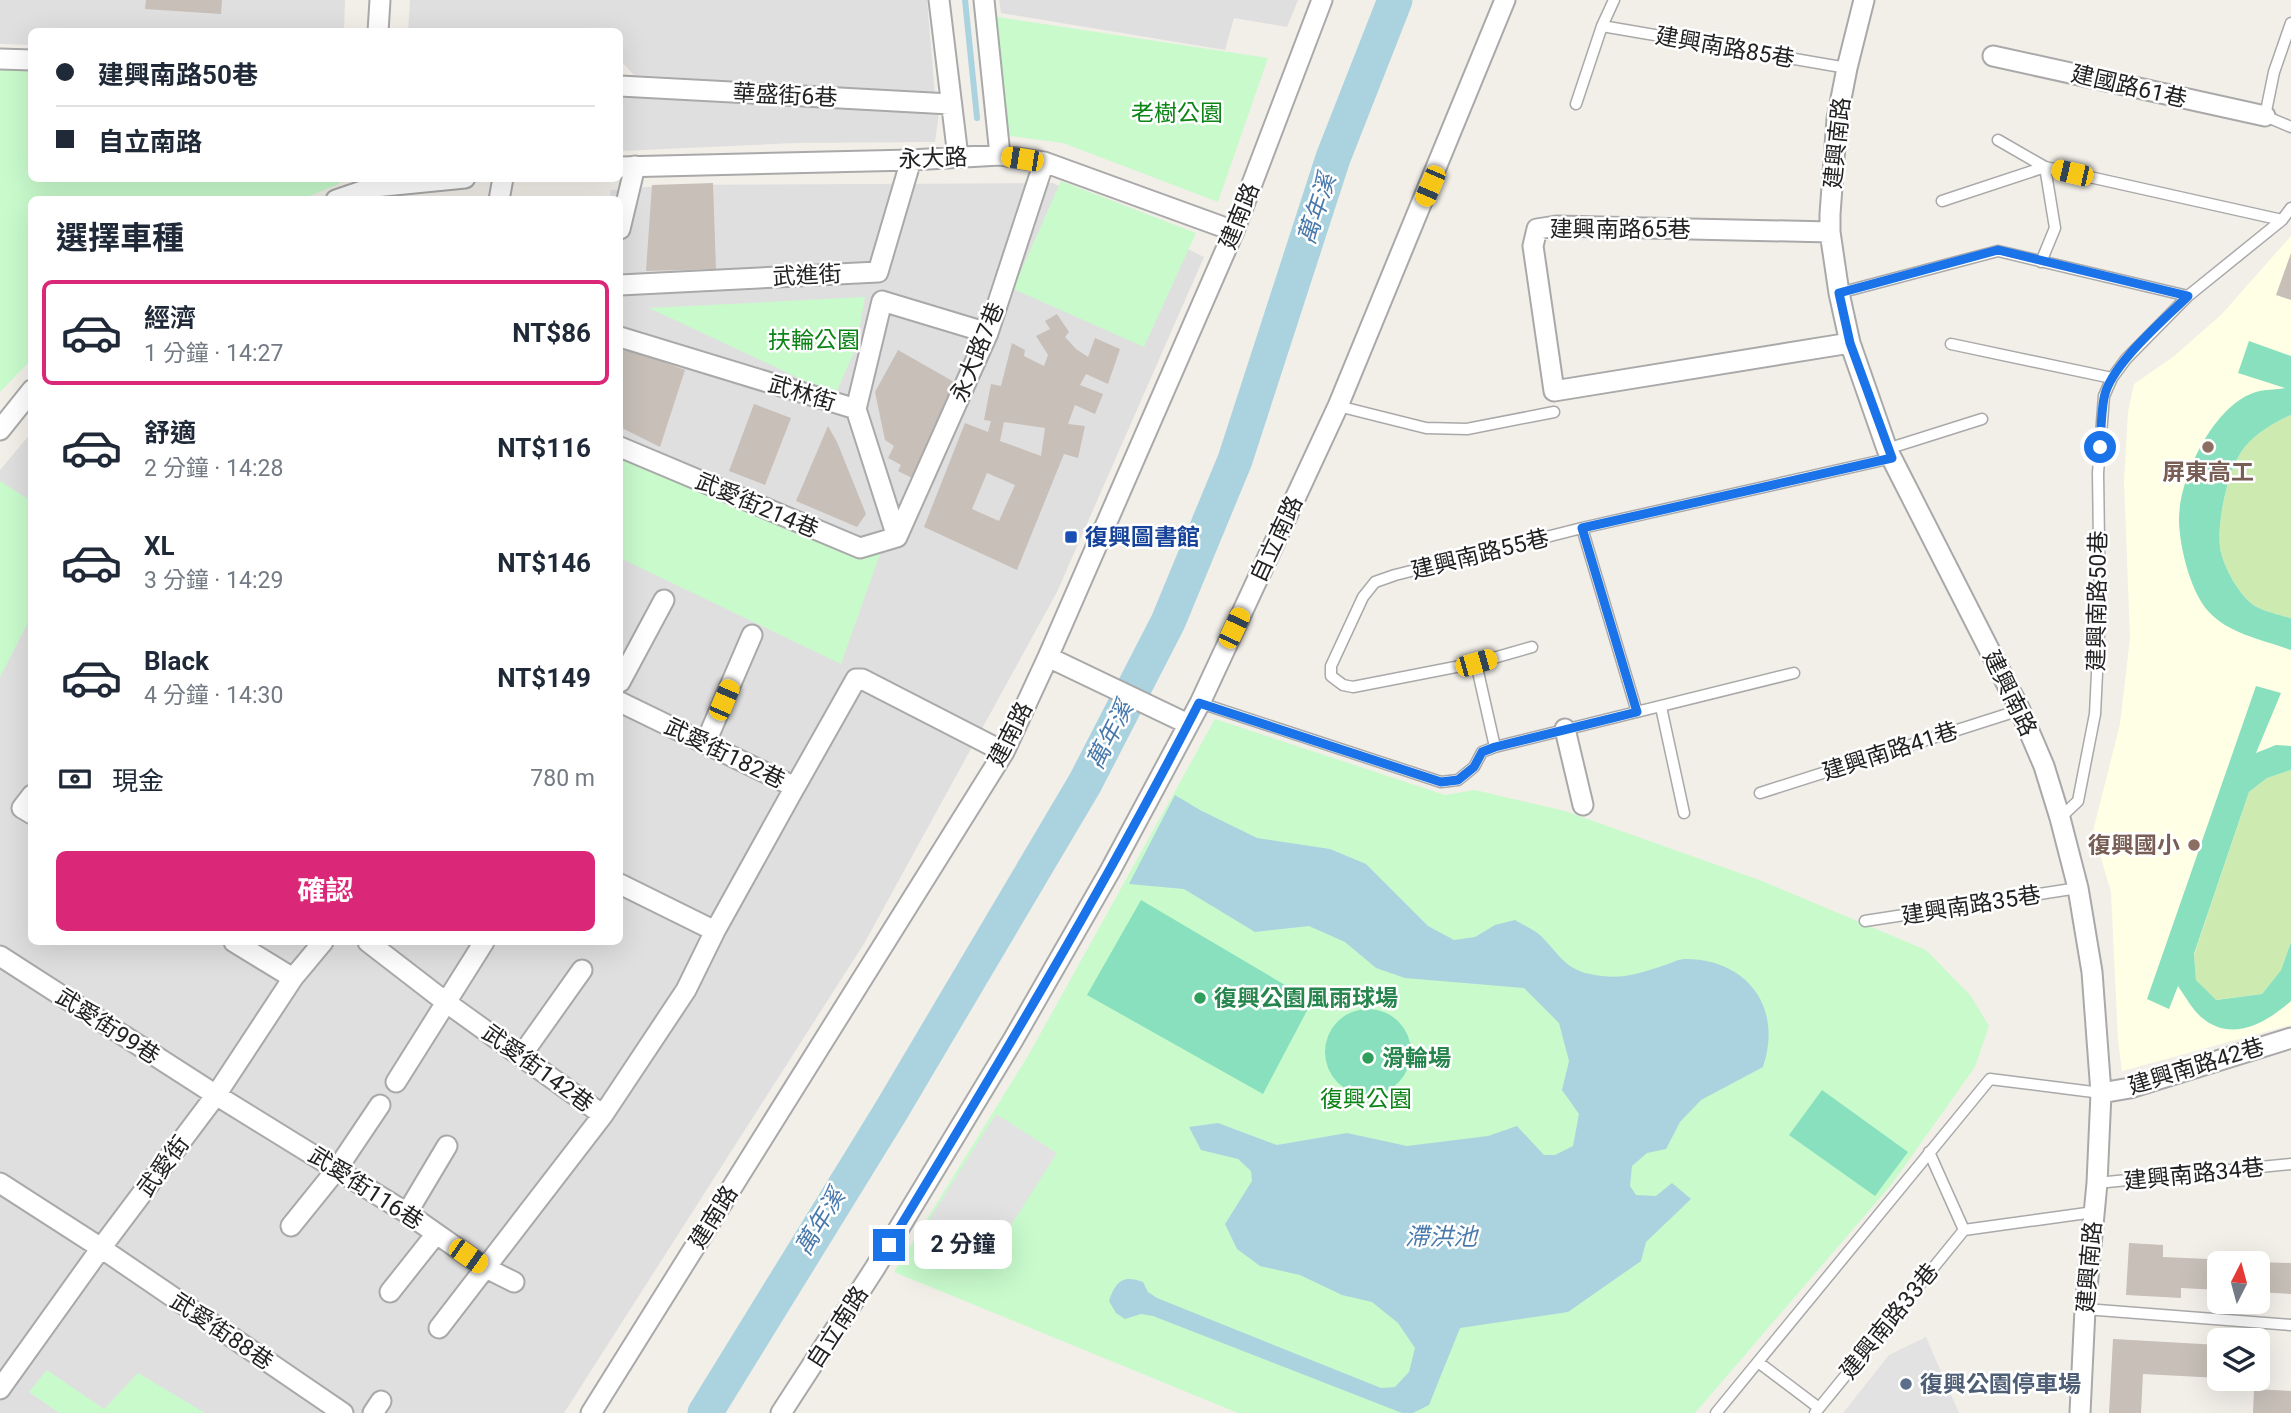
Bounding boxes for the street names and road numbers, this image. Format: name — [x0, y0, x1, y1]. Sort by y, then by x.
street label: 建興南路85巷 — [1653, 22, 1797, 73]
street label: 建國路61巷 — [2068, 60, 2189, 113]
street label: 華盛街6巷 — [732, 79, 838, 112]
street label: 建興南路 — [1819, 96, 1856, 190]
street label: 永大路 — [898, 144, 968, 173]
street label: 建南路 — [1214, 179, 1265, 253]
street label: 建興南路65巷 — [1550, 216, 1690, 243]
street label: 武進街 — [772, 260, 842, 291]
street label: 永大路7巷 — [945, 298, 1010, 406]
street label: 武林街 — [765, 370, 839, 416]
street label: 武愛街214巷 — [691, 467, 822, 543]
street label: 自立南路 — [1245, 492, 1308, 587]
street label: 建興南路55巷 — [1409, 524, 1552, 585]
street label: 建興南路50巷 — [2083, 530, 2112, 672]
street label: 建興南路 — [1977, 646, 2042, 740]
street label: 建南路 — [983, 697, 1038, 771]
street label: 武愛街182巷 — [660, 713, 789, 794]
street label: 建興南路41巷 — [1819, 717, 1961, 786]
street label: 建興南路35巷 — [1899, 881, 2043, 930]
street label: 武愛街99巷 — [51, 983, 165, 1070]
street label: 武愛街142巷 — [477, 1019, 599, 1118]
street label: 建興南路42巷 — [2125, 1033, 2267, 1100]
street label: 武愛街 — [132, 1131, 195, 1202]
street label: 武愛街116巷 — [304, 1141, 428, 1235]
street label: 建興南路34巷 — [2123, 1154, 2266, 1195]
street label: 建南路 — [684, 1181, 743, 1254]
street label: 建興南路 — [2072, 1220, 2107, 1314]
street label: 建興南路33巷 — [1835, 1258, 1944, 1385]
street label: 自立南路 — [801, 1281, 874, 1373]
street label: 武愛街88巷 — [165, 1287, 278, 1376]

